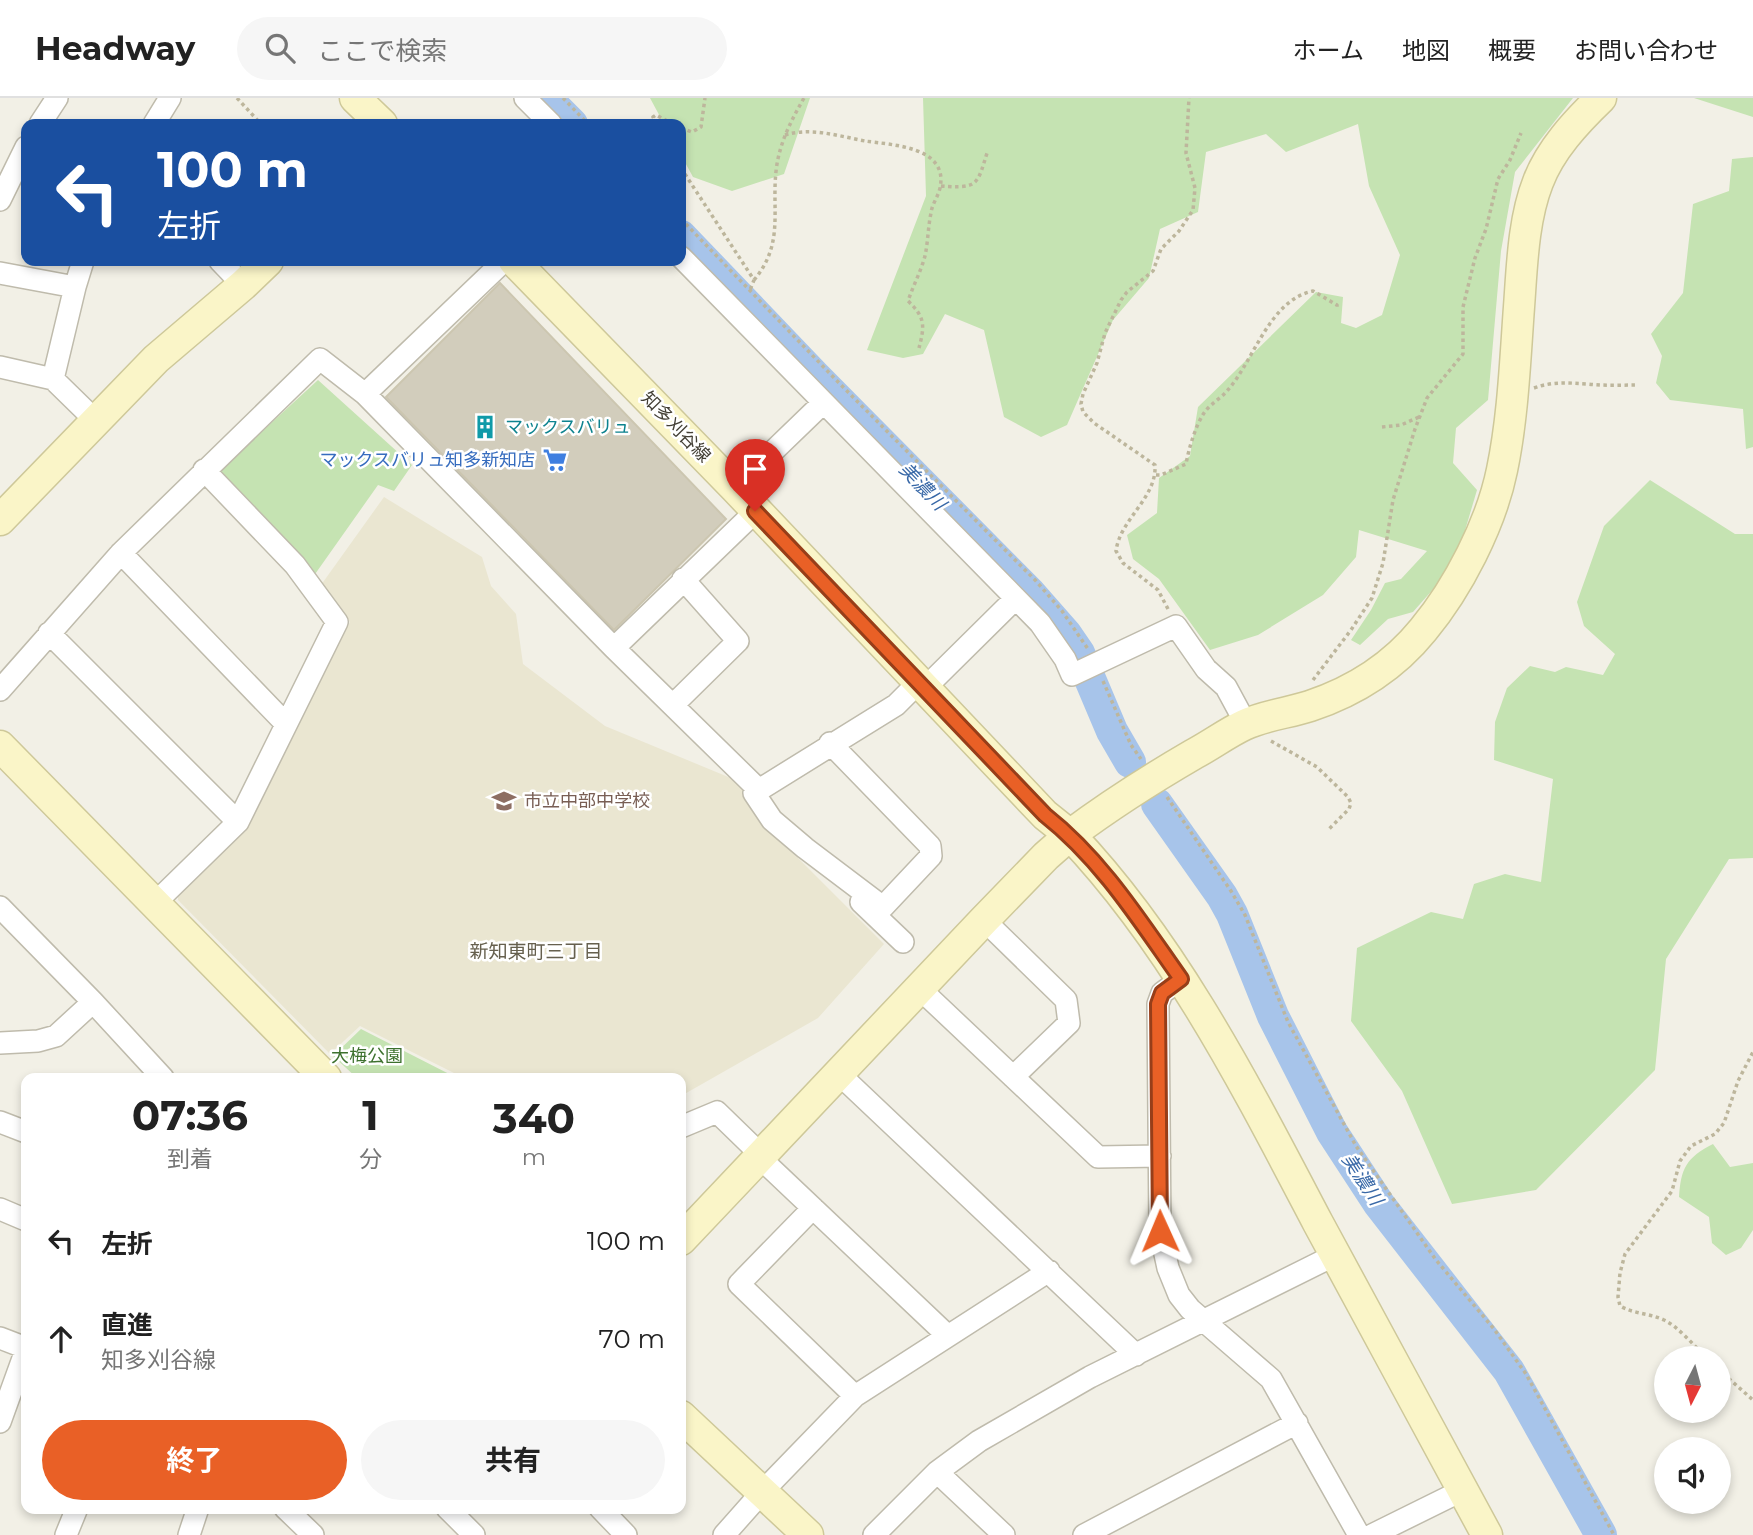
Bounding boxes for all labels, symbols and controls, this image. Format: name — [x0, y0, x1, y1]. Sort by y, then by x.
search box — [237, 17, 727, 80]
text: Headway — [35, 28, 195, 68]
icon: search — [261, 29, 299, 67]
text: ここで検索 — [317, 35, 447, 67]
text: ホーム — [1293, 36, 1364, 65]
text: 地図 — [1402, 36, 1450, 65]
text: 概要 — [1488, 36, 1536, 65]
text: お問い合わせ — [1574, 36, 1718, 65]
text: 100 m — [157, 140, 308, 199]
icon: left — [42, 147, 133, 238]
text: 左折 — [157, 206, 221, 245]
street label: 知多刈谷線 — [637, 387, 715, 467]
building icon: マックスバリュ — [471, 413, 499, 441]
place label: マックスバリュ — [505, 416, 630, 438]
pin — [725, 439, 785, 511]
supermarket icon: マックスバリュ知多新知店 — [541, 446, 569, 474]
place label: マックスバリュ知多新知店 — [320, 449, 535, 471]
icon: arrive — [736, 450, 774, 488]
water label: 美濃川 — [895, 458, 952, 516]
school or university icon: 市立中部中学校 — [490, 787, 518, 815]
place label: 市立中部中学校 — [524, 790, 650, 812]
district label: 新知東町三丁目 — [469, 940, 603, 963]
park label: 大梅公園 — [331, 1045, 403, 1067]
text: 07:36 — [132, 1089, 248, 1141]
text: 1 — [362, 1089, 379, 1141]
text: 340 — [493, 1092, 575, 1144]
text: m — [522, 1143, 546, 1171]
text: 到着 — [167, 1145, 213, 1173]
text: 分 — [359, 1145, 382, 1173]
water label: 美濃川 — [1337, 1149, 1389, 1211]
position arrow — [1123, 1194, 1197, 1268]
icon: left — [42, 1222, 80, 1260]
text: 100 m — [587, 1225, 665, 1257]
text: 左折 — [101, 1228, 153, 1260]
text: 直進 — [101, 1309, 153, 1341]
icon: ahead — [42, 1320, 80, 1358]
text: 70 m — [599, 1323, 665, 1355]
text: 知多刈谷線 — [101, 1346, 216, 1374]
north arrow — [1654, 1346, 1731, 1423]
map controls — [1654, 1346, 1731, 1514]
button: 終了 — [42, 1420, 347, 1500]
button: 共有 — [361, 1420, 665, 1500]
button: sound — [1654, 1437, 1731, 1514]

